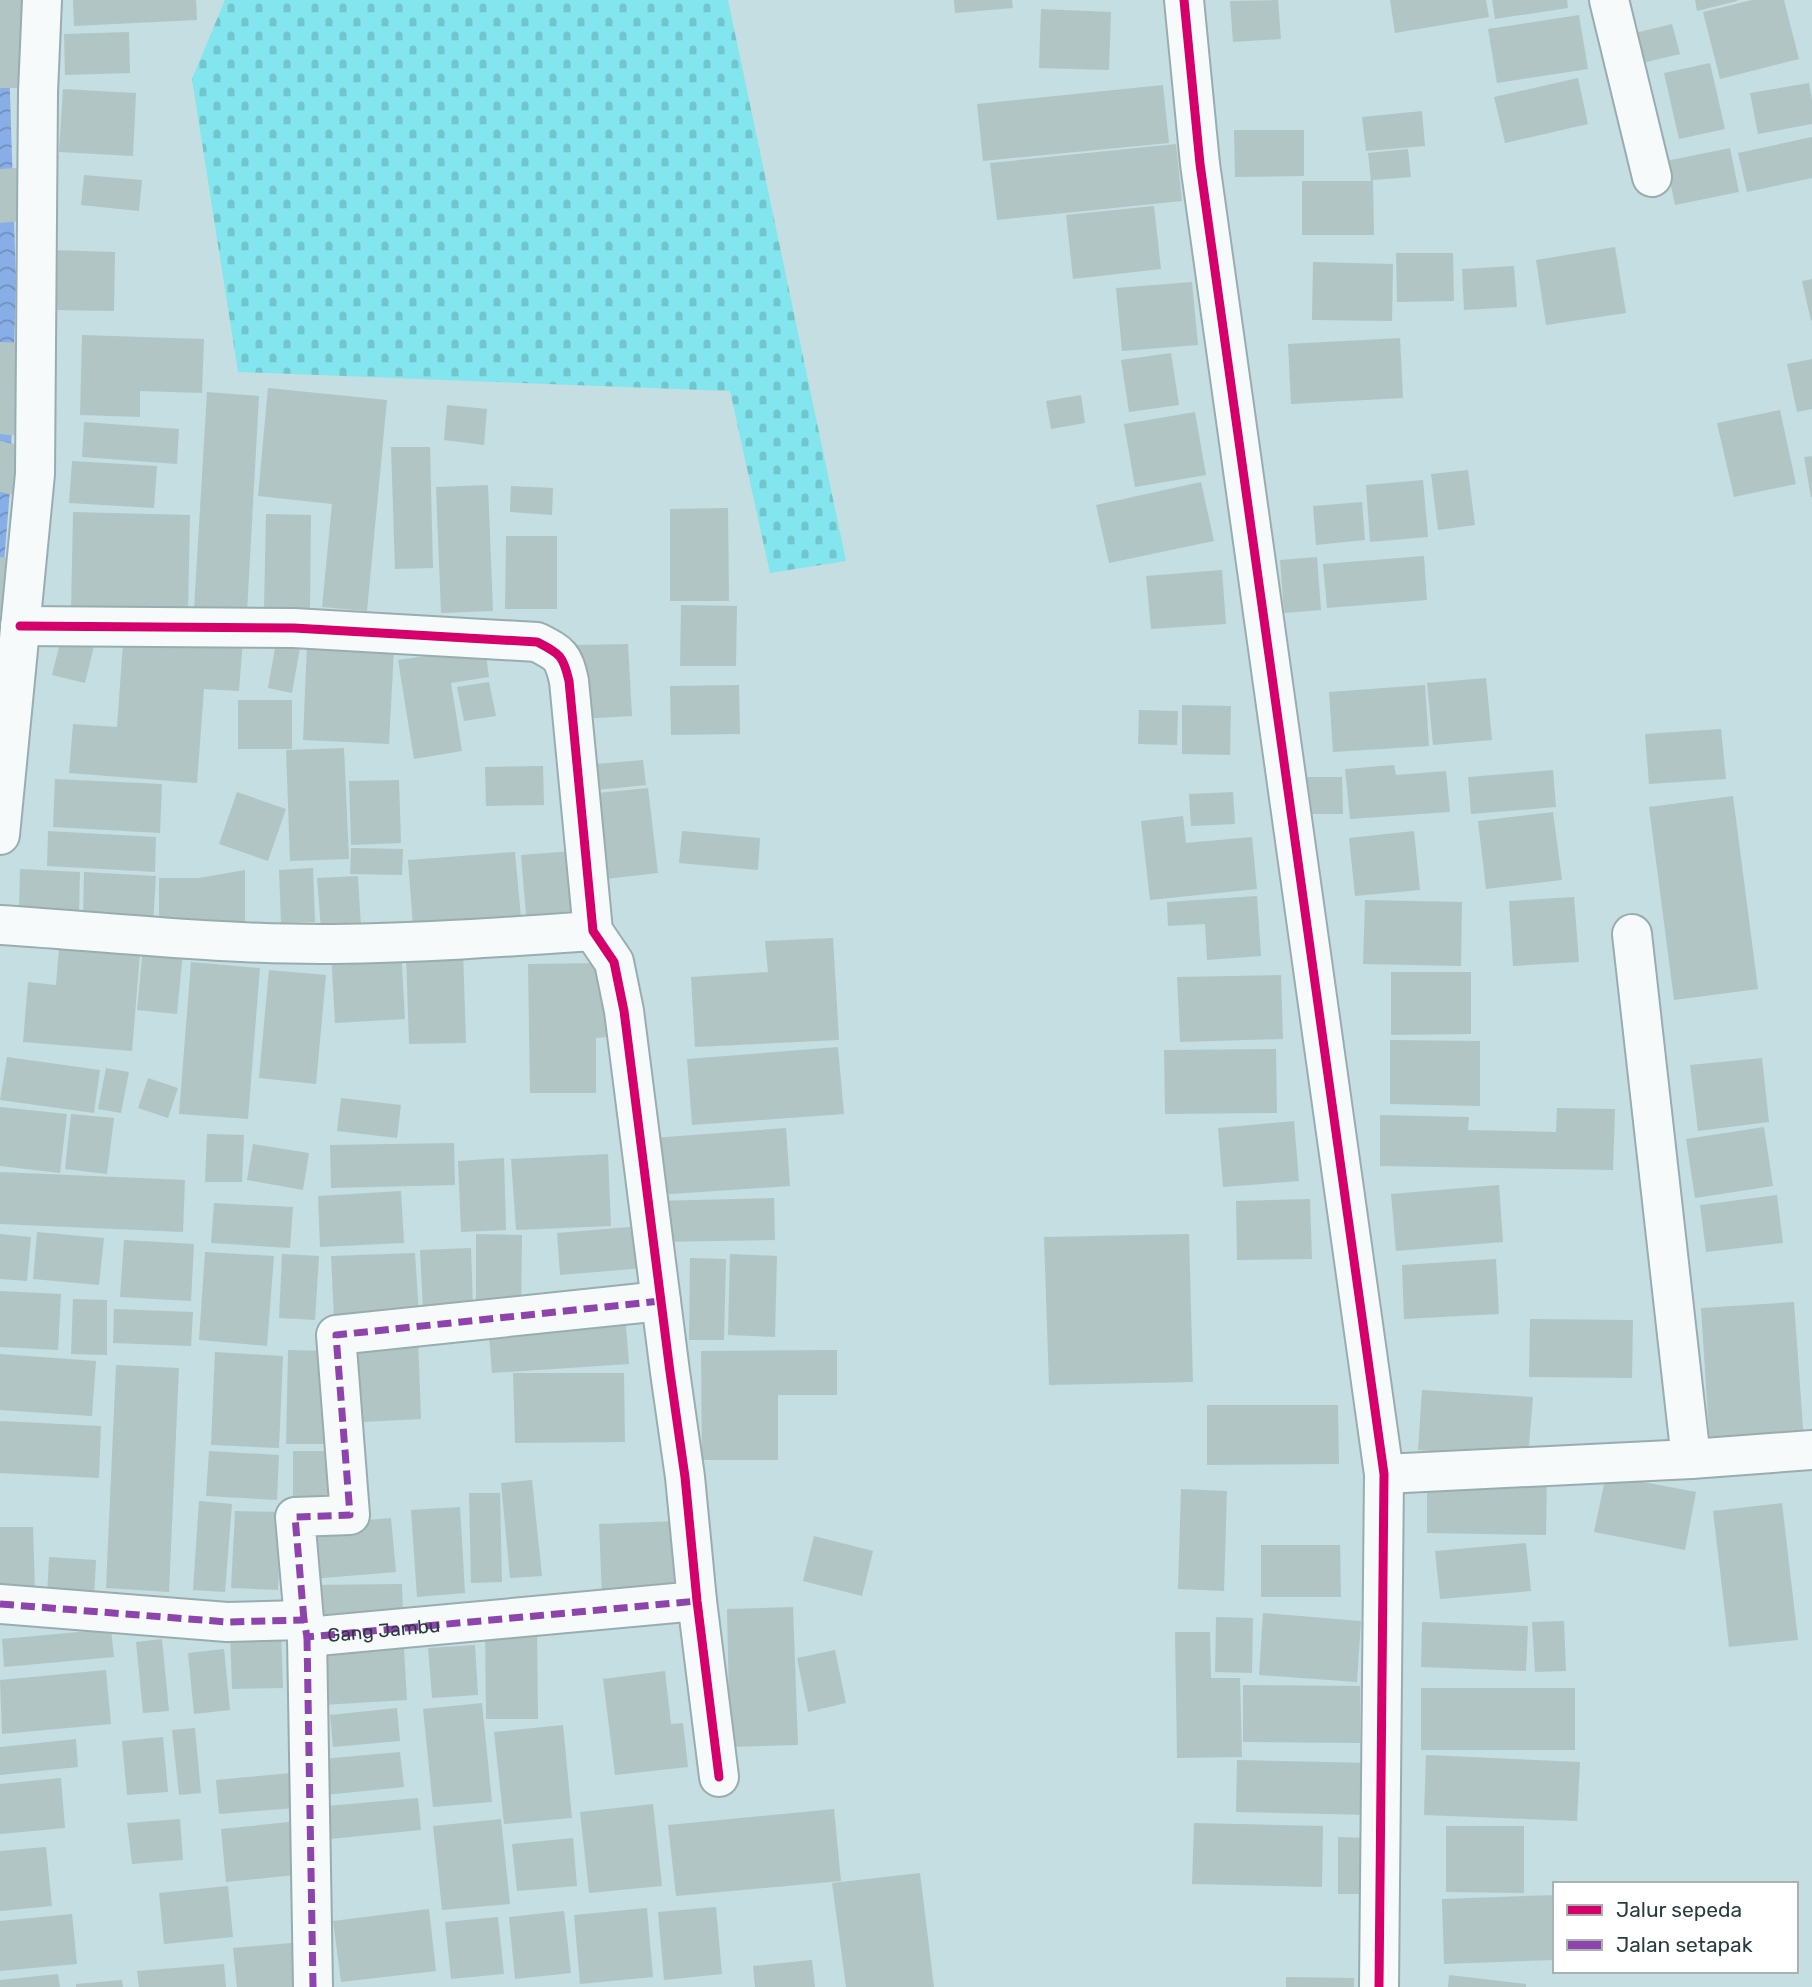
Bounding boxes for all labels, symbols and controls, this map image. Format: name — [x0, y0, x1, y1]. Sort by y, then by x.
street label: Gang Jambu — [326, 1614, 441, 1647]
legend — [1553, 1882, 1798, 1973]
text: Jalur sepeda — [1616, 1897, 1742, 1922]
text: Jalan setapak — [1616, 1932, 1753, 1957]

